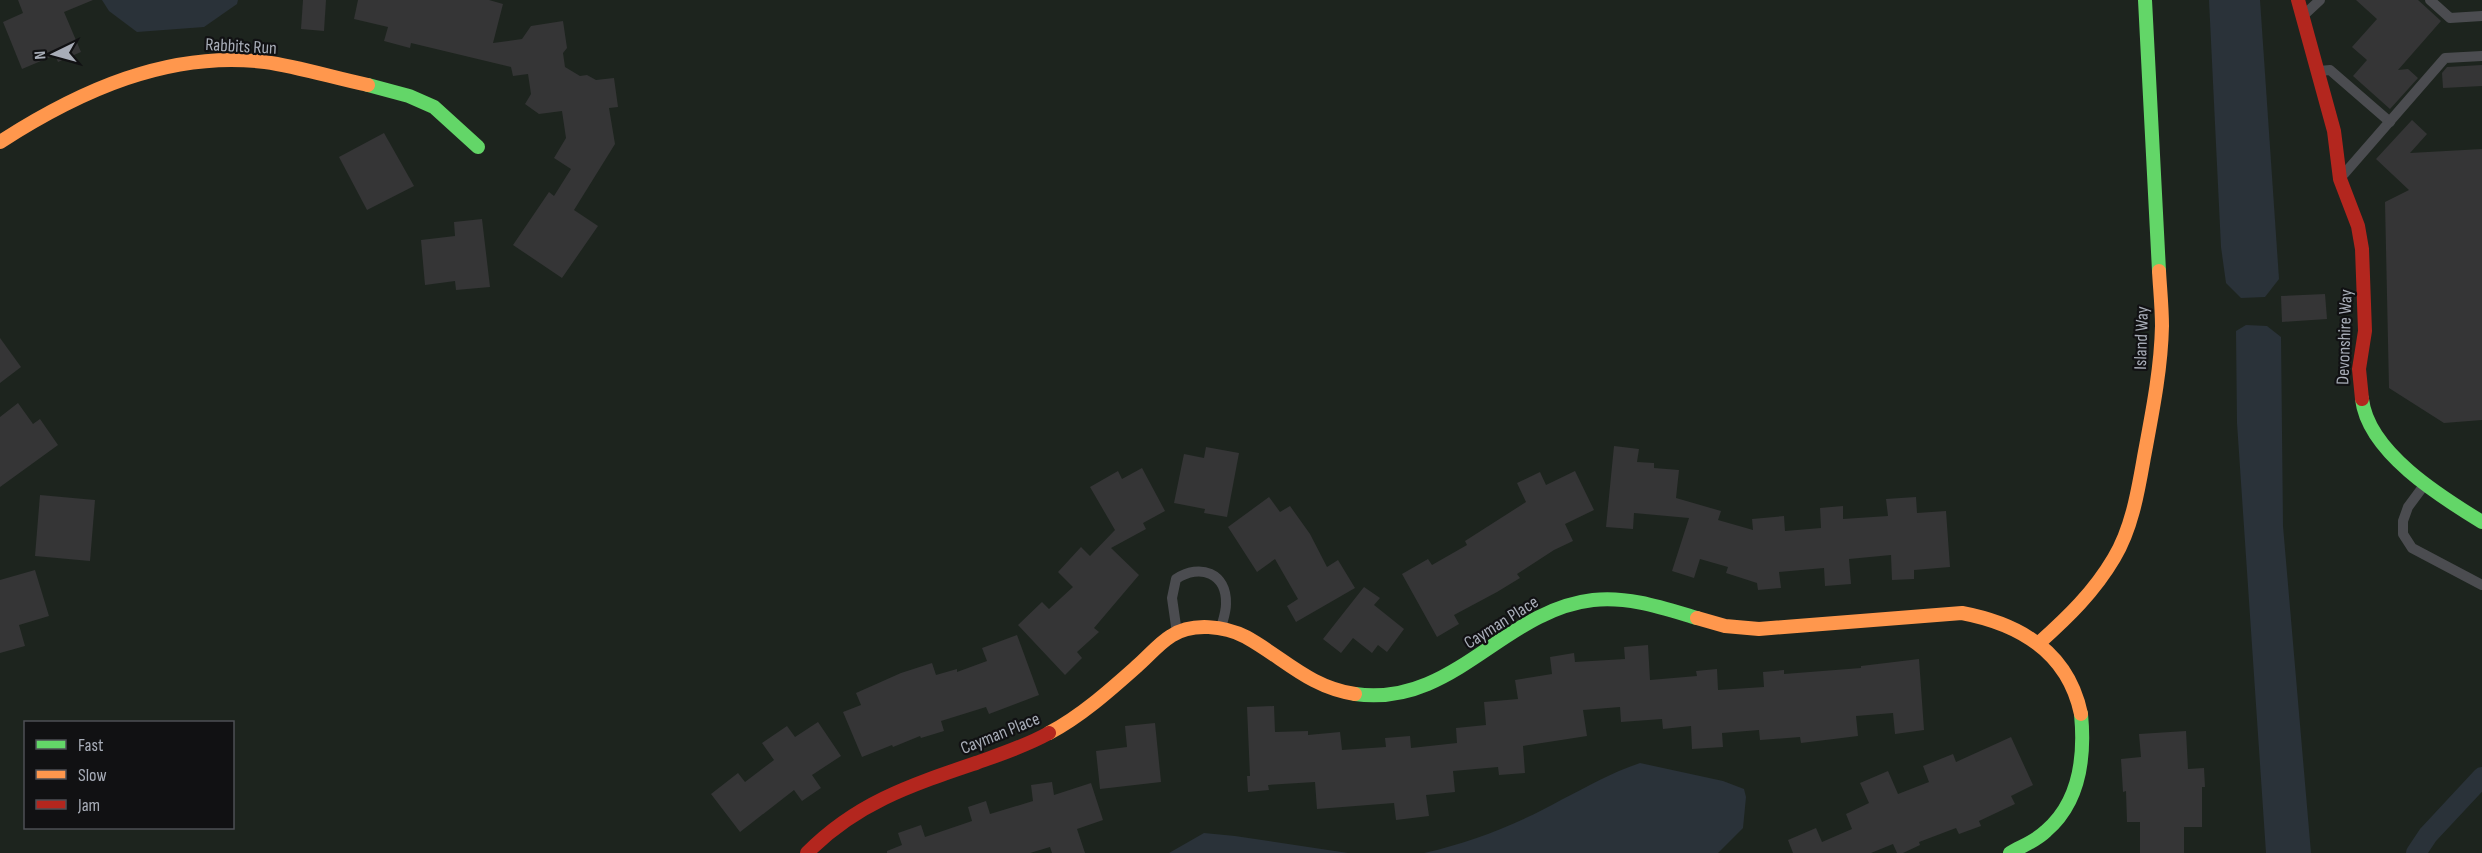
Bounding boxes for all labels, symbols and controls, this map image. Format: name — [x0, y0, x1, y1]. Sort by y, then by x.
north arrow — [24, 24, 84, 84]
street label: Rabbits Run — [205, 34, 277, 59]
text: N — [31, 50, 50, 60]
street label: Devonshire Way — [2332, 289, 2357, 385]
street label: Island Way — [2130, 306, 2153, 370]
street label: Cayman Place — [1460, 591, 1542, 653]
street label: Cayman Place — [958, 708, 1043, 759]
legend — [24, 721, 234, 829]
text: Fast — [78, 735, 104, 756]
text: Slow — [78, 765, 107, 786]
text: Jam — [77, 795, 100, 816]

